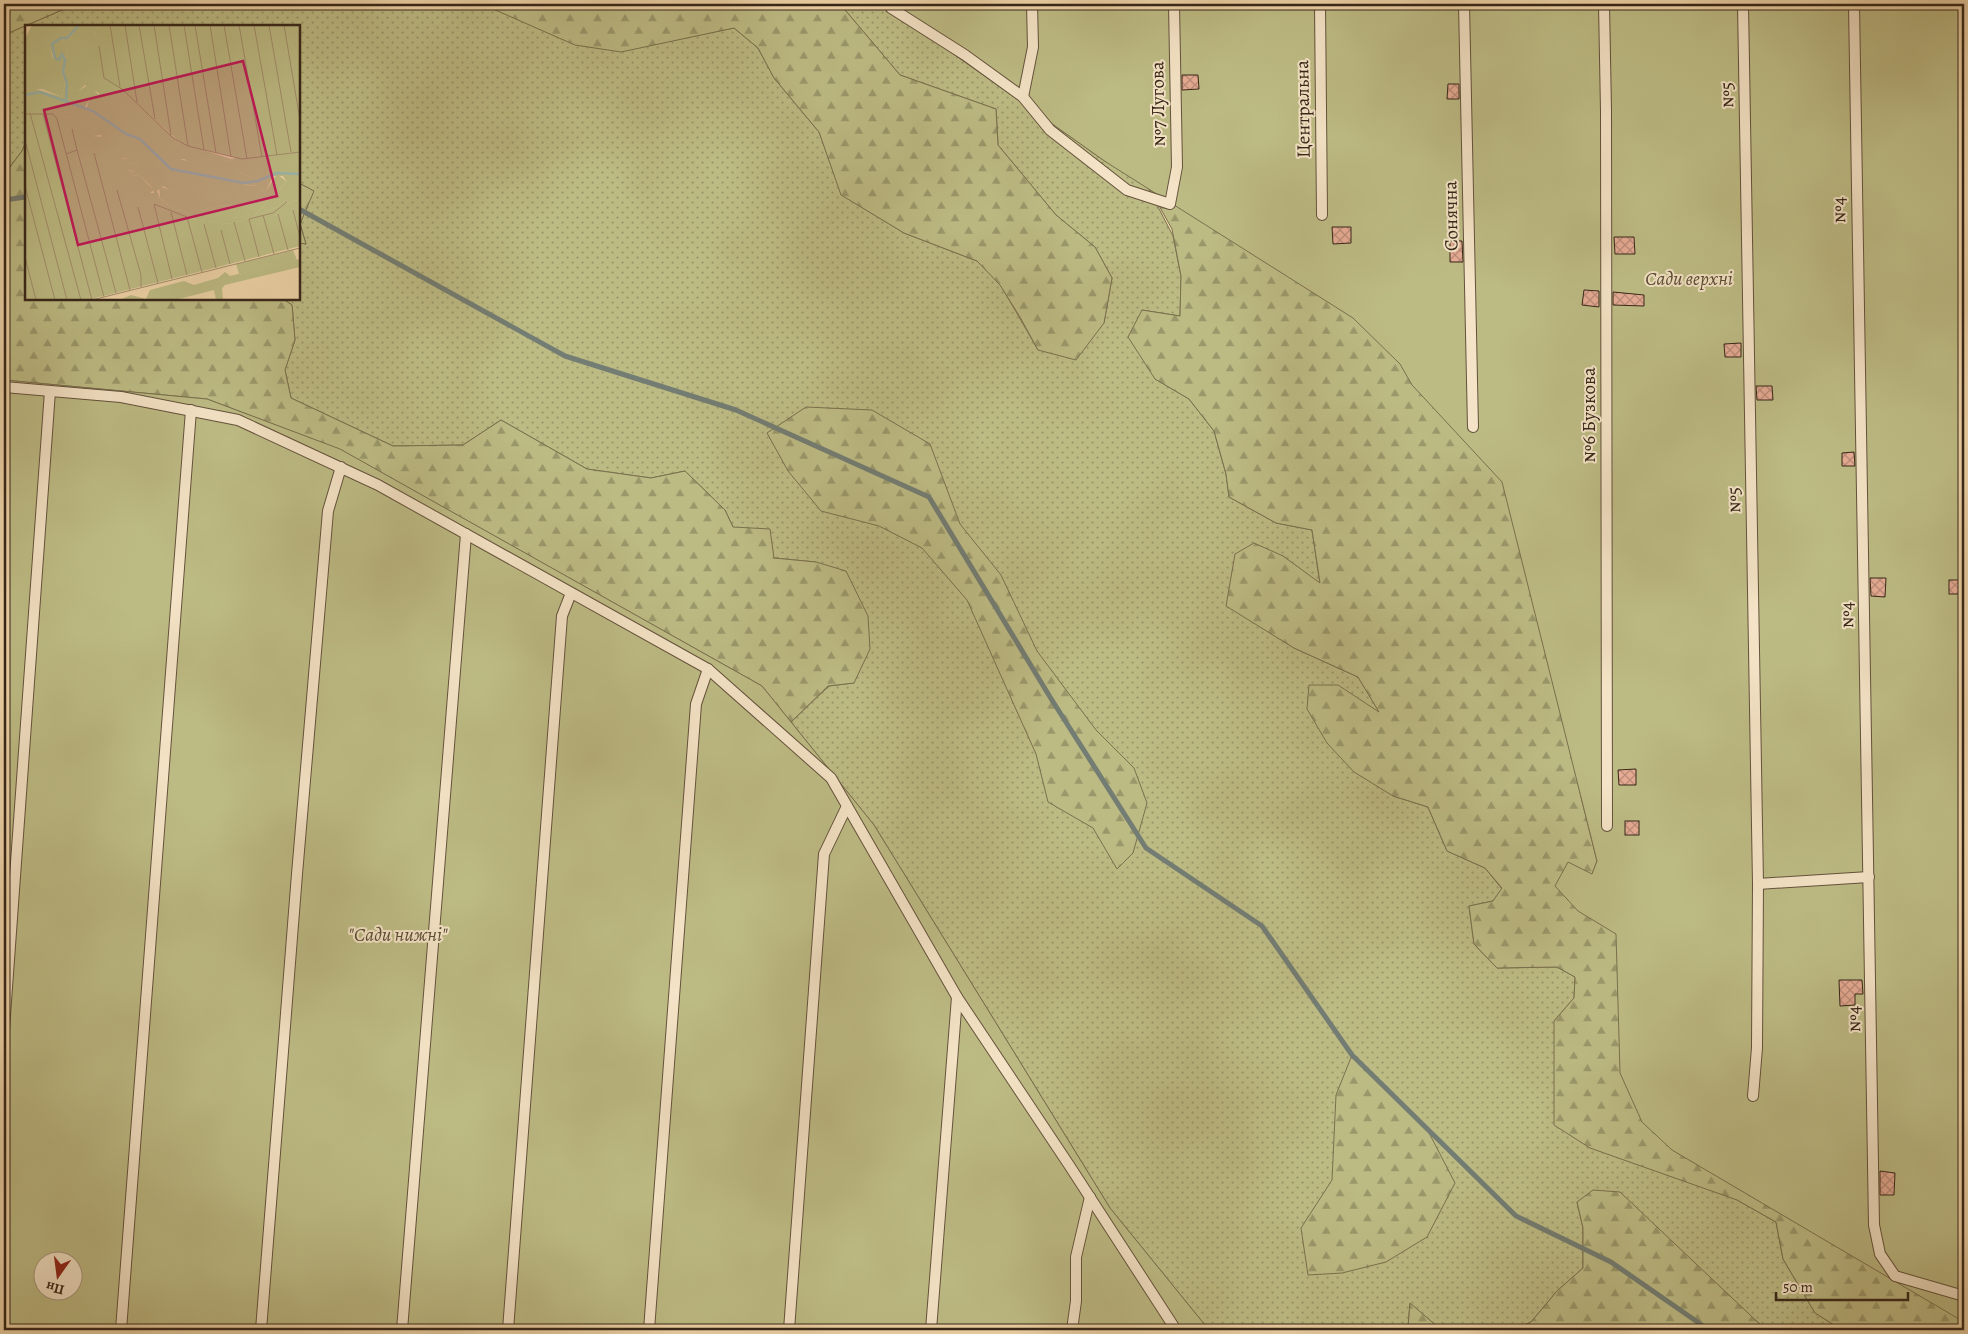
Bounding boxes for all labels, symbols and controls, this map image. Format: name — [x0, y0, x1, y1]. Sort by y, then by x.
inset map — [25, 25, 300, 300]
street label: Центральна — [1289, 60, 1317, 158]
street label: №7 Лугова — [1144, 61, 1172, 147]
street label: №5 — [1714, 82, 1740, 108]
street label: Сонячна — [1437, 180, 1465, 251]
street label: №4 — [1826, 196, 1852, 224]
park label: Сади верхні — [1645, 266, 1733, 292]
street label: №6 Бузкова — [1576, 367, 1602, 463]
street label: №5 — [1721, 487, 1747, 513]
street label: №4 — [1834, 601, 1860, 629]
park label: "Сади нижні" — [348, 922, 448, 948]
street label: №4 — [1841, 1005, 1867, 1033]
north arrow — [32, 1252, 82, 1302]
scale bar — [1776, 1269, 1908, 1301]
text: Пн — [44, 1277, 66, 1300]
text: 50 m — [1783, 1277, 1813, 1297]

